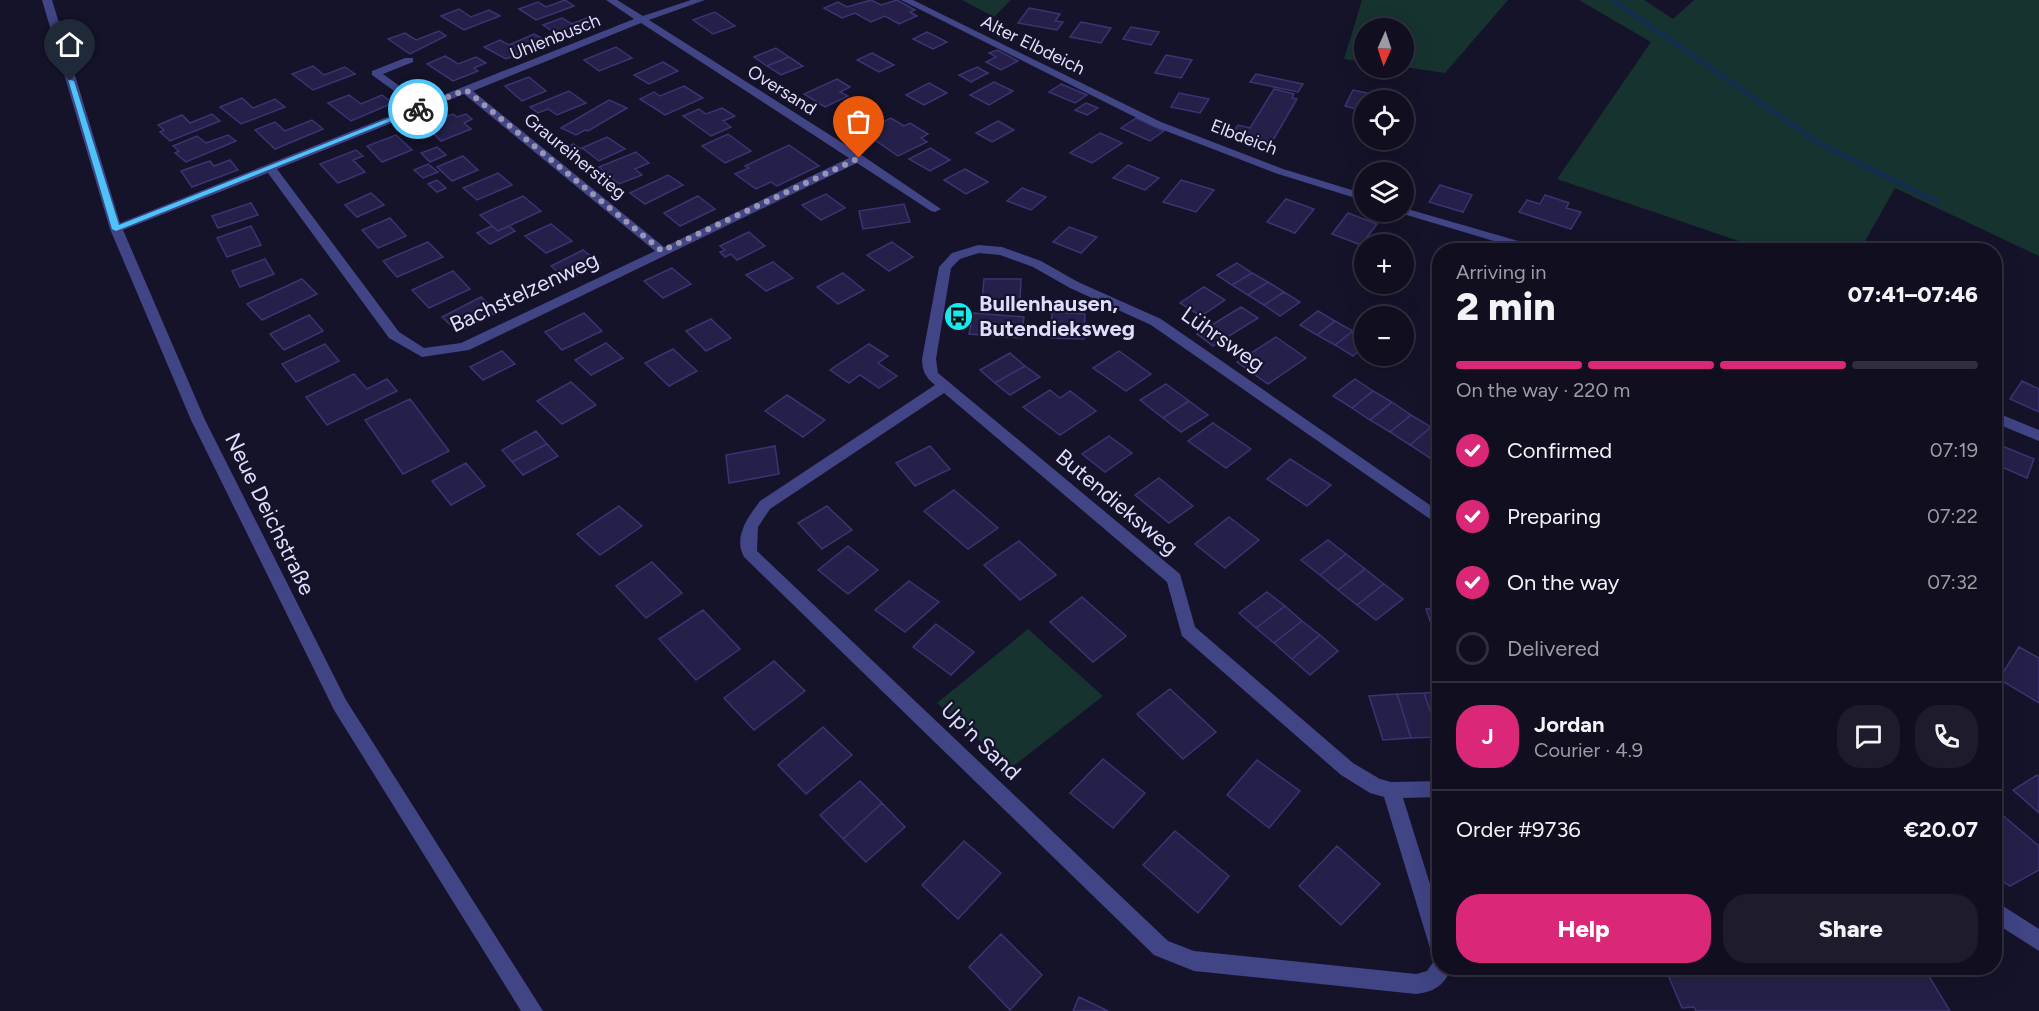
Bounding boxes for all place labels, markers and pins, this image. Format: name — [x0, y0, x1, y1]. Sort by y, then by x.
pin — [44, 19, 95, 81]
pin — [833, 96, 884, 158]
place label: Bullenhausen, Butendieksweg — [979, 290, 1135, 342]
bus stop icon: Bullenhausen, Butendieksweg — [942, 300, 974, 332]

